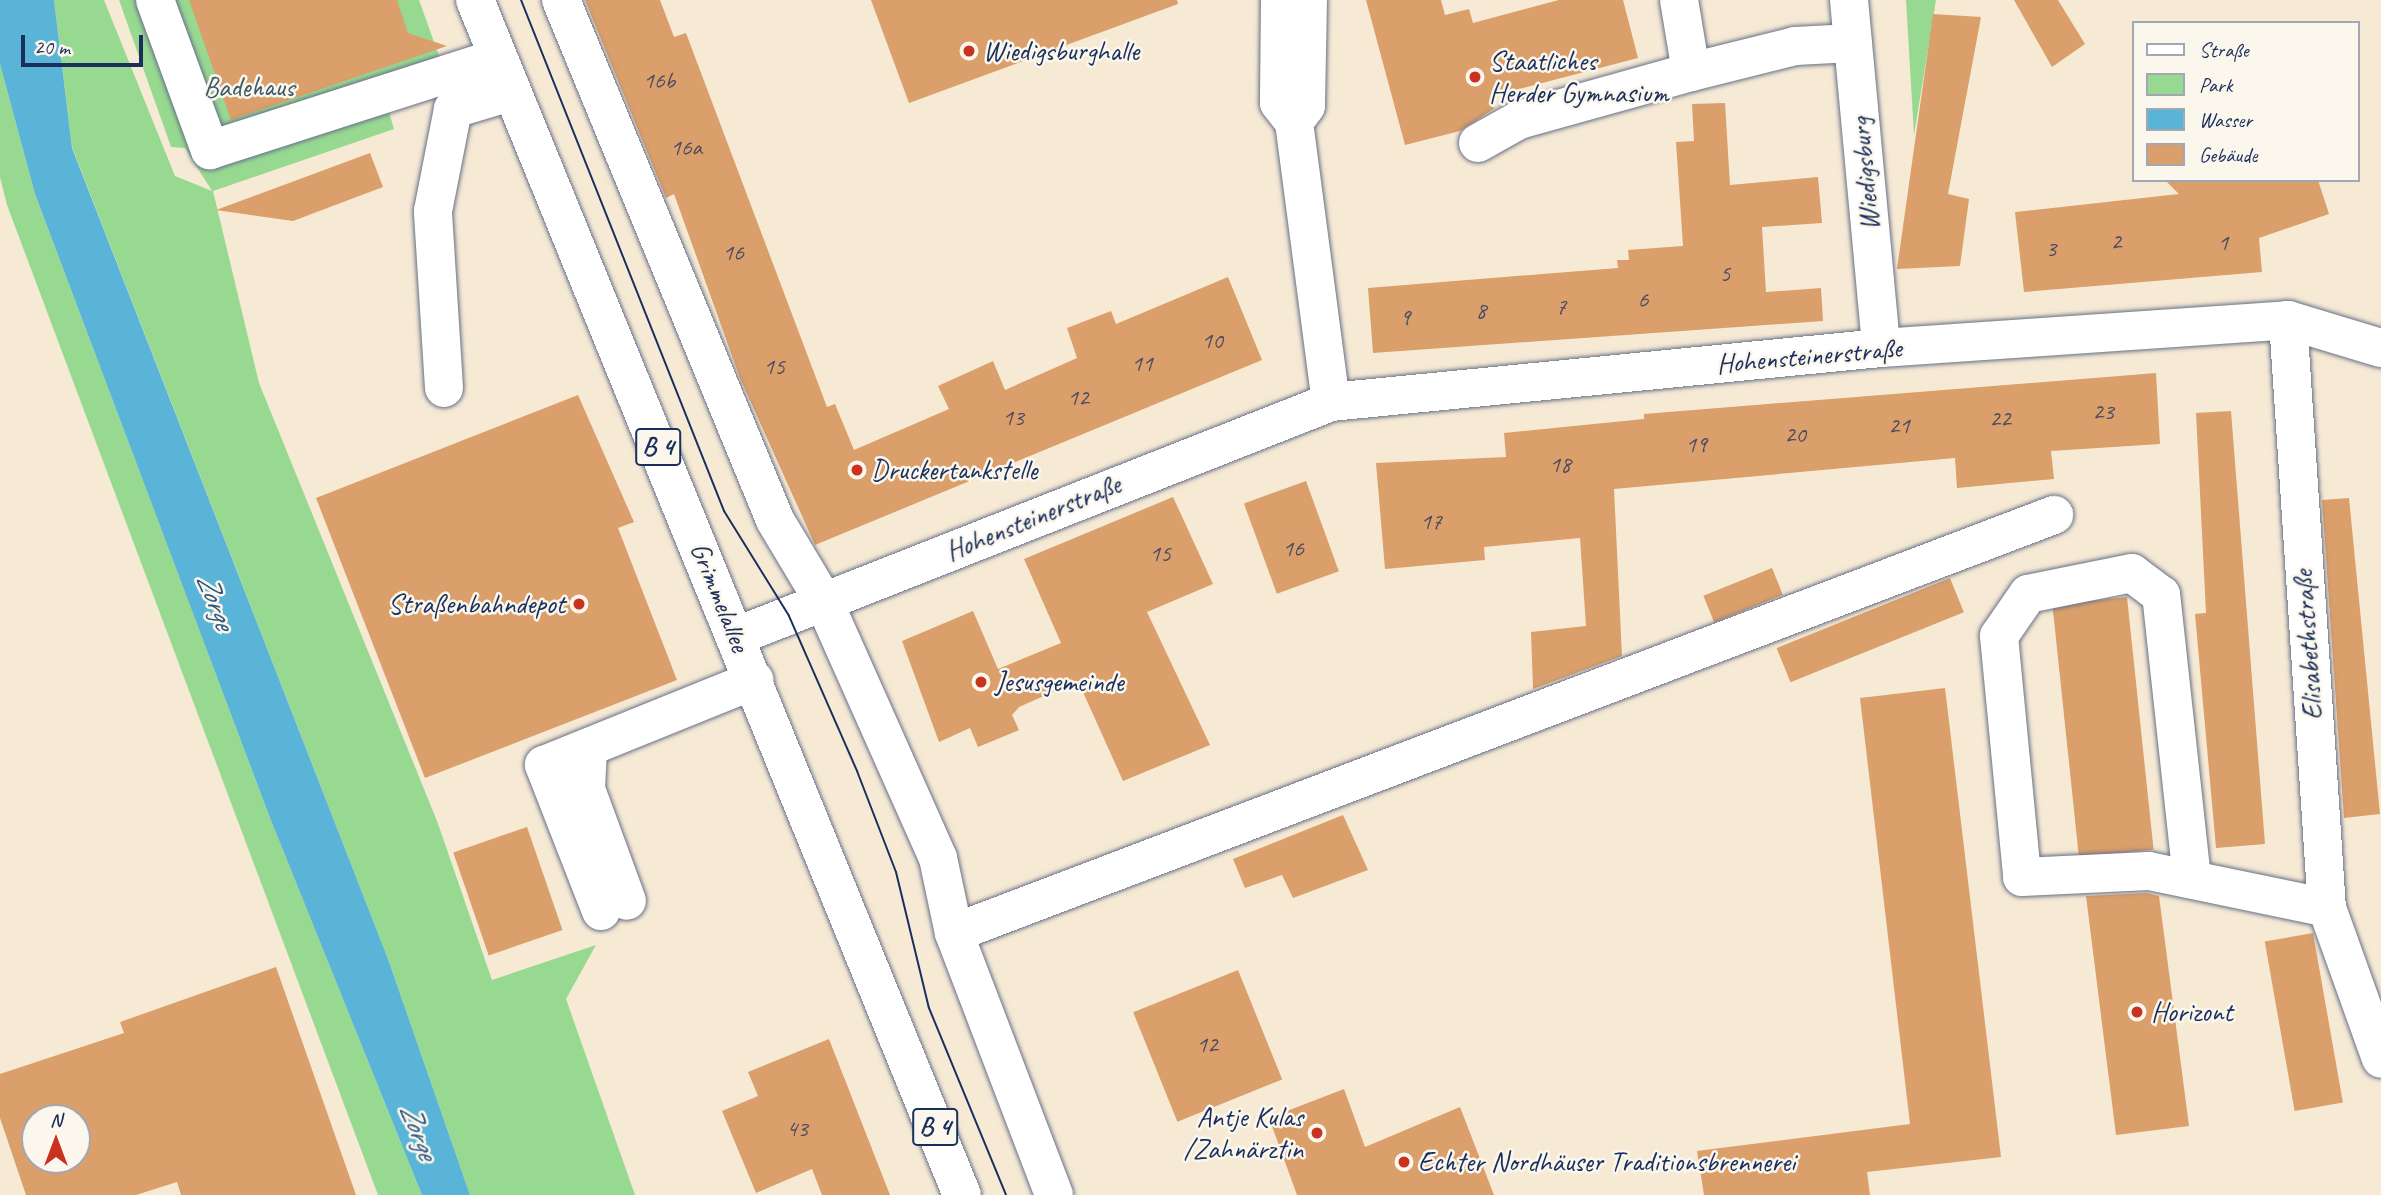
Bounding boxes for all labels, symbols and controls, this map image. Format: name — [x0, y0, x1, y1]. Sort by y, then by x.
scale bar — [24, 21, 147, 65]
legend — [2132, 21, 2360, 182]
text: 20 m — [34, 34, 70, 60]
place label: Wiedigsburghalle — [983, 34, 1139, 68]
text: Straße — [2199, 37, 2249, 63]
marker: Wiedigsburghalle — [961, 43, 977, 59]
place label: Staatliches Herder Gymnasium — [1489, 44, 1668, 110]
house number: 16b — [643, 67, 675, 95]
marker: Staatliches Herder Gymnasium — [1467, 69, 1483, 85]
park label: Badehaus — [204, 70, 294, 104]
text: Park — [2199, 72, 2232, 98]
text: Wasser — [2199, 107, 2252, 133]
street label: Wiedigsburg — [1843, 116, 1887, 232]
house number: 16a — [670, 134, 702, 162]
text: Gebäude — [2199, 142, 2257, 168]
house number: 2 — [2111, 228, 2121, 256]
house number: 1 — [2218, 229, 2228, 257]
house number: 3 — [2046, 235, 2056, 263]
house number: 16 — [722, 239, 744, 267]
house number: 5 — [1720, 260, 1730, 288]
house number: 6 — [1638, 286, 1648, 314]
house number: 7 — [1556, 293, 1566, 321]
house number: 8 — [1476, 297, 1486, 325]
house number: 9 — [1400, 304, 1410, 332]
house number: 10 — [1201, 327, 1223, 355]
street label: Hohensteinerstraße — [1715, 331, 1903, 381]
house number: 11 — [1131, 350, 1153, 378]
house number: 15 — [763, 353, 785, 381]
house number: 12 — [1067, 384, 1089, 412]
house number: 23 — [2092, 398, 2114, 426]
house number: 13 — [1002, 404, 1024, 432]
house number: 22 — [1989, 405, 2011, 433]
house number: 21 — [1888, 412, 1910, 440]
house number: 20 — [1784, 421, 1806, 449]
road number: B 4 — [634, 424, 682, 470]
house number: 19 — [1685, 431, 1707, 459]
house number: 18 — [1549, 451, 1571, 479]
place label: Druckertankstelle — [871, 453, 1037, 487]
marker: Druckertankstelle — [849, 462, 865, 478]
street label: Hohensteinerstraße — [941, 468, 1125, 568]
house number: 17 — [1420, 508, 1442, 536]
house number: 16 — [1282, 535, 1304, 563]
street label: Grimmelallee — [683, 537, 757, 657]
house number: 15 — [1149, 540, 1171, 568]
water label: Zorge — [189, 568, 243, 634]
street label: Elisabethstraße — [2286, 569, 2330, 721]
place label: Straßenbahndepot — [388, 587, 565, 621]
marker: Straßenbahndepot — [571, 596, 587, 612]
place label: Jesusgemeinde — [995, 665, 1124, 699]
marker: Jesusgemeinde — [973, 674, 989, 690]
place label: Horizont — [2151, 995, 2233, 1029]
marker: Horizont — [2129, 1004, 2145, 1020]
house number: 12 — [1196, 1031, 1218, 1059]
water label: Zorge — [392, 1098, 446, 1164]
place label: Antje Kulas /Zahnärztin — [1184, 1100, 1303, 1166]
north arrow — [21, 1104, 91, 1174]
road number: B 4 — [911, 1104, 960, 1150]
text: N — [50, 1108, 62, 1132]
house number: 43 — [786, 1115, 808, 1143]
marker: Antje Kulas /Zahnärztin — [1309, 1125, 1325, 1141]
place label: Echter Nordhäuser Traditionsbrennerei — [1418, 1145, 1795, 1179]
marker: Echter Nordhäuser Traditionsbrennerei — [1396, 1154, 1412, 1170]

